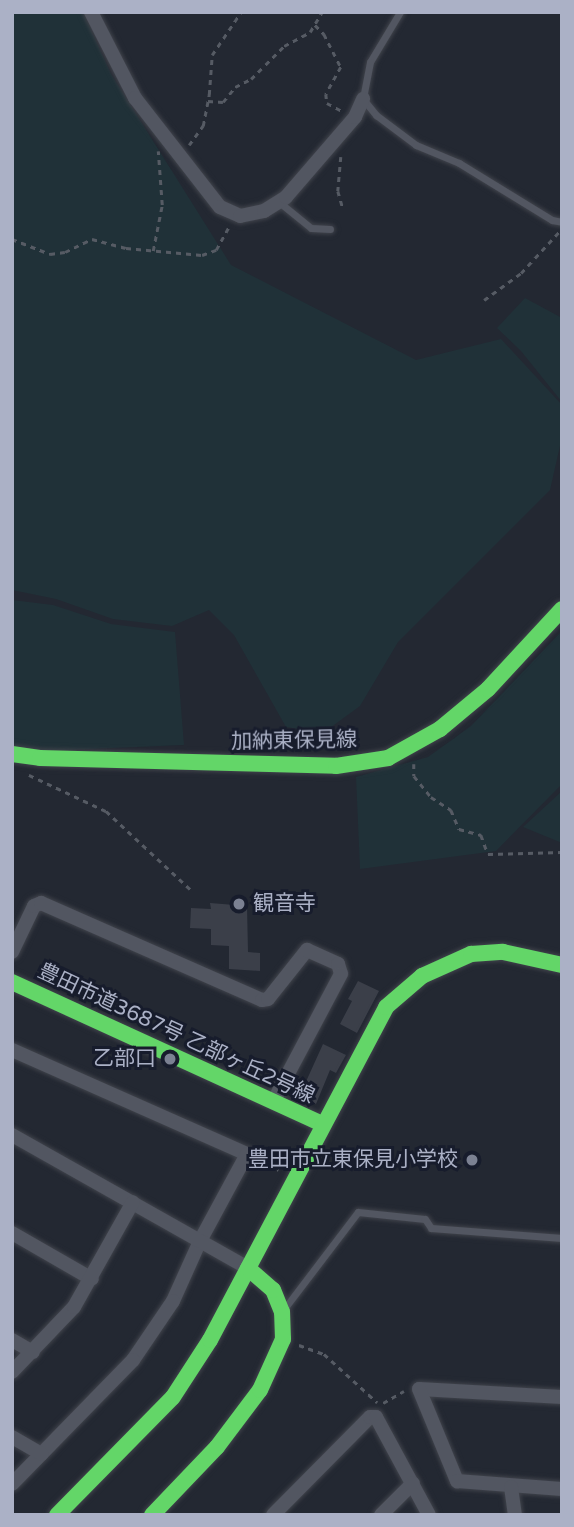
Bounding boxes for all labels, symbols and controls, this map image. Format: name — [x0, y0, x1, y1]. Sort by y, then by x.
street label: 加納東保見線 — [231, 727, 357, 755]
place label: 観音寺 — [253, 891, 316, 917]
marker: 観音寺 — [231, 896, 247, 912]
street label: 豊田市道3687号 乙部ヶ丘2号線 — [34, 959, 318, 1109]
place label: 乙部口 — [93, 1046, 156, 1072]
marker: 乙部口 — [162, 1051, 178, 1067]
place label: 豊田市立東保見小学校 — [248, 1147, 458, 1173]
marker: 豊田市立東保見小学校 — [464, 1152, 480, 1168]

